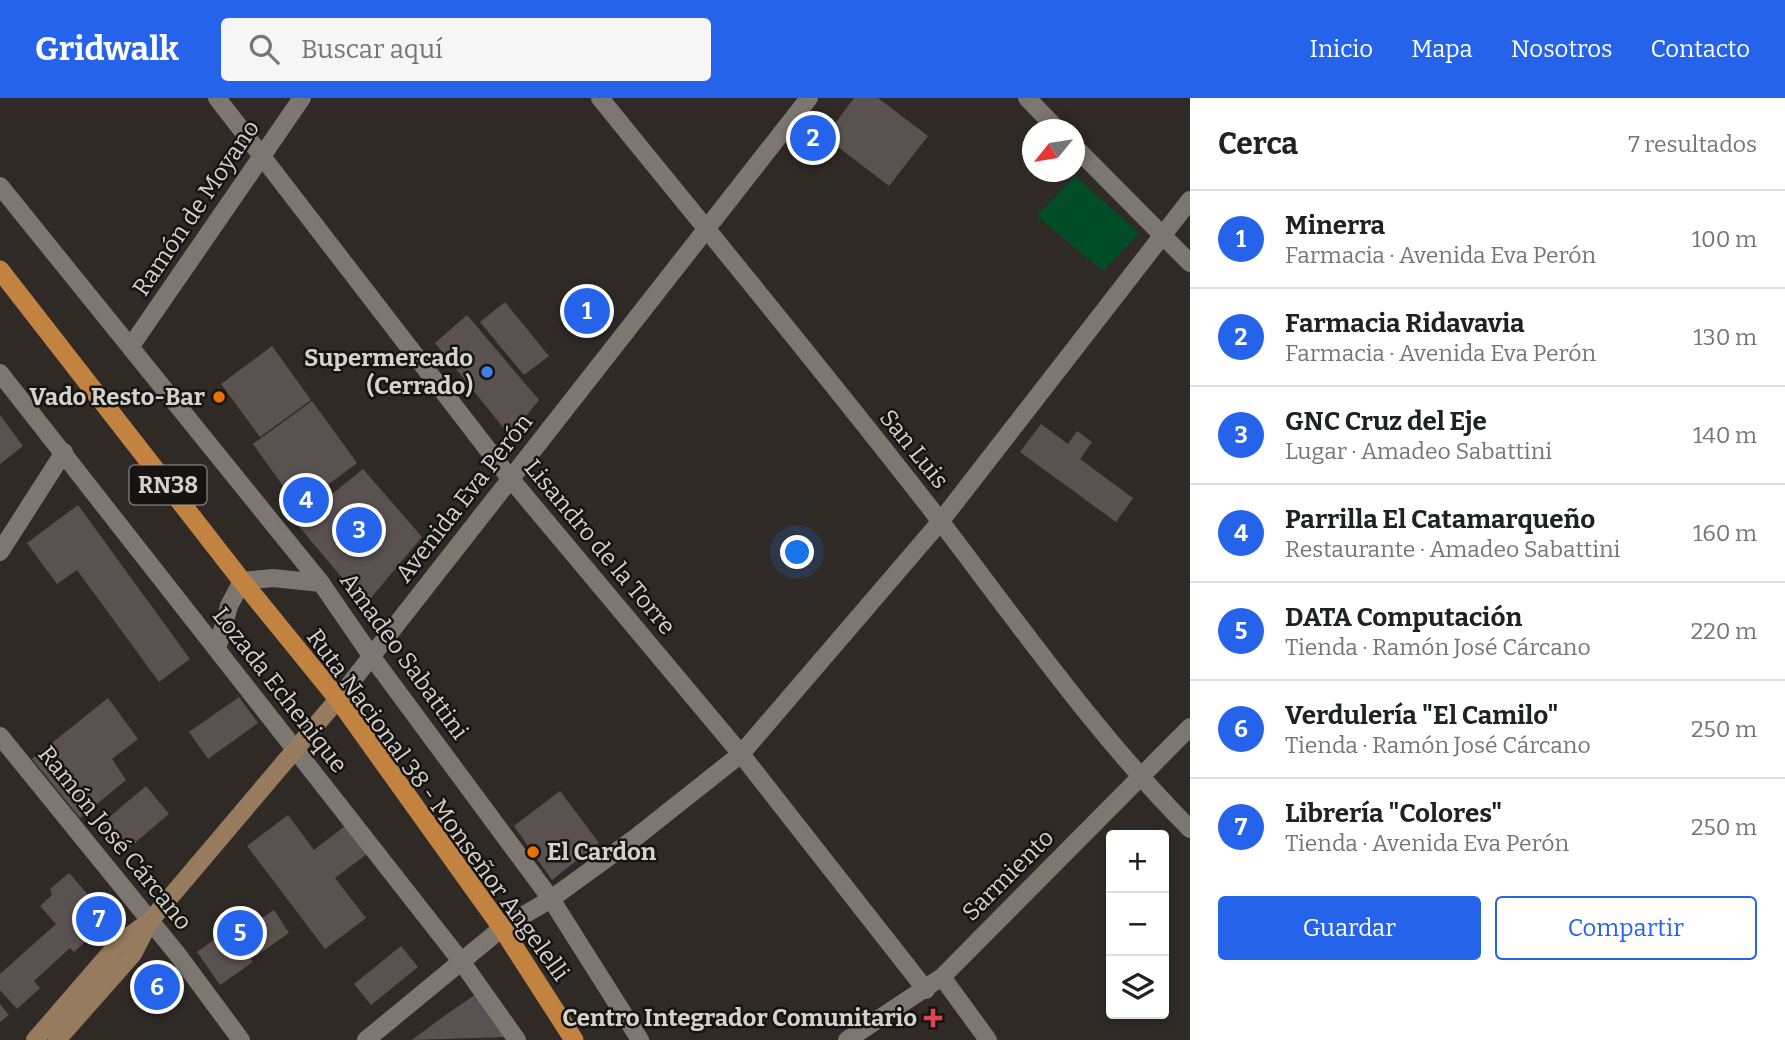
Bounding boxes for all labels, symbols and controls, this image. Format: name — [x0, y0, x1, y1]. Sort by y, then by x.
search box — [221, 18, 711, 81]
text: Gridwalk — [35, 29, 179, 69]
icon: search — [245, 30, 283, 68]
text: Buscar aquí — [301, 34, 443, 65]
text: Inicio — [1309, 35, 1373, 63]
text: Mapa — [1411, 35, 1473, 63]
text: Nosotros — [1511, 35, 1612, 63]
text: Contacto — [1650, 35, 1750, 63]
pin: 2 — [790, 112, 836, 164]
street label: Ramón de Moyano — [127, 115, 265, 301]
north arrow — [1022, 119, 1085, 182]
text: Cerca — [1218, 126, 1298, 162]
text: 7 resultados — [1628, 130, 1757, 158]
text: Minerra — [1285, 210, 1385, 241]
text: 1 — [1236, 225, 1246, 253]
text: 100 m — [1692, 225, 1757, 253]
text: Farmacia · Avenida Eva Perón — [1285, 241, 1596, 269]
pin: 1 — [564, 285, 610, 337]
text: Farmacia Ridavavia — [1285, 308, 1525, 339]
text: 2 — [1235, 323, 1247, 351]
text: 130 m — [1693, 323, 1757, 351]
text: Farmacia · Avenida Eva Perón — [1285, 339, 1596, 367]
place label: Supermercado (Cerrado) — [304, 344, 473, 400]
marker: Supermercado (Cerrado) — [479, 364, 495, 380]
place label: Vado Resto-Bar — [29, 383, 205, 411]
marker: Vado Resto-Bar — [211, 389, 227, 405]
street label: San Luis — [874, 404, 954, 494]
text: GNC Cruz del Eje — [1285, 406, 1487, 437]
street label: Avenida Eva Perón — [390, 408, 538, 588]
text: 3 — [1234, 421, 1248, 449]
text: 140 m — [1693, 421, 1757, 449]
text: Lugar · Amadeo Sabattini — [1285, 437, 1552, 465]
street label: Lisandro de la Torre — [519, 454, 681, 640]
road number: RN38 — [130, 466, 206, 504]
pin: 4 — [283, 474, 329, 526]
pin: 3 — [336, 504, 382, 556]
text: Parrilla El Catamarqueño — [1285, 504, 1595, 535]
text: 4 — [1234, 519, 1248, 547]
text: 160 m — [1693, 519, 1757, 547]
your location — [780, 535, 814, 569]
text: Restaurante · Amadeo Sabattini — [1285, 535, 1620, 563]
street label: Amadeo Sabattini — [334, 567, 474, 745]
street label: Lozada Echenique — [207, 602, 353, 778]
text: DATA Computación — [1285, 602, 1522, 633]
text: 5 — [1235, 617, 1247, 645]
text: 220 m — [1691, 617, 1757, 645]
street label: Ruta Nacional 38 - Monseñor Angelelli — [301, 624, 575, 986]
text: Tienda · Ramón José Cárcano — [1285, 633, 1591, 661]
text: Verdulería "El Camilo" — [1285, 700, 1558, 731]
text: 6 — [1234, 715, 1248, 743]
text: 250 m — [1691, 715, 1757, 743]
text: Tienda · Ramón José Cárcano — [1285, 731, 1591, 759]
street label: Ramón José Cárcano — [32, 741, 198, 935]
text: Librería "Colores" — [1285, 798, 1502, 829]
text: 7 — [1235, 813, 1247, 841]
text: 250 m — [1691, 813, 1757, 841]
street label: Sarmiento — [956, 823, 1060, 927]
text: Tienda · Avenida Eva Perón — [1285, 829, 1569, 857]
map controls — [1106, 830, 1169, 1019]
button: + — [1106, 830, 1169, 893]
place label: El Cardon — [547, 838, 657, 866]
marker: El Cardon — [525, 844, 541, 860]
pin: 7 — [76, 893, 122, 945]
button: − — [1106, 893, 1169, 956]
button: Guardar — [1218, 896, 1481, 960]
button: Compartir — [1495, 896, 1757, 960]
pin: 5 — [217, 907, 263, 959]
button: layers — [1106, 956, 1169, 1019]
pin: 6 — [134, 961, 180, 1013]
place label: Centro Integrador Comunitario — [562, 1004, 917, 1032]
marker: Centro Integrador Comunitario — [923, 1008, 943, 1028]

